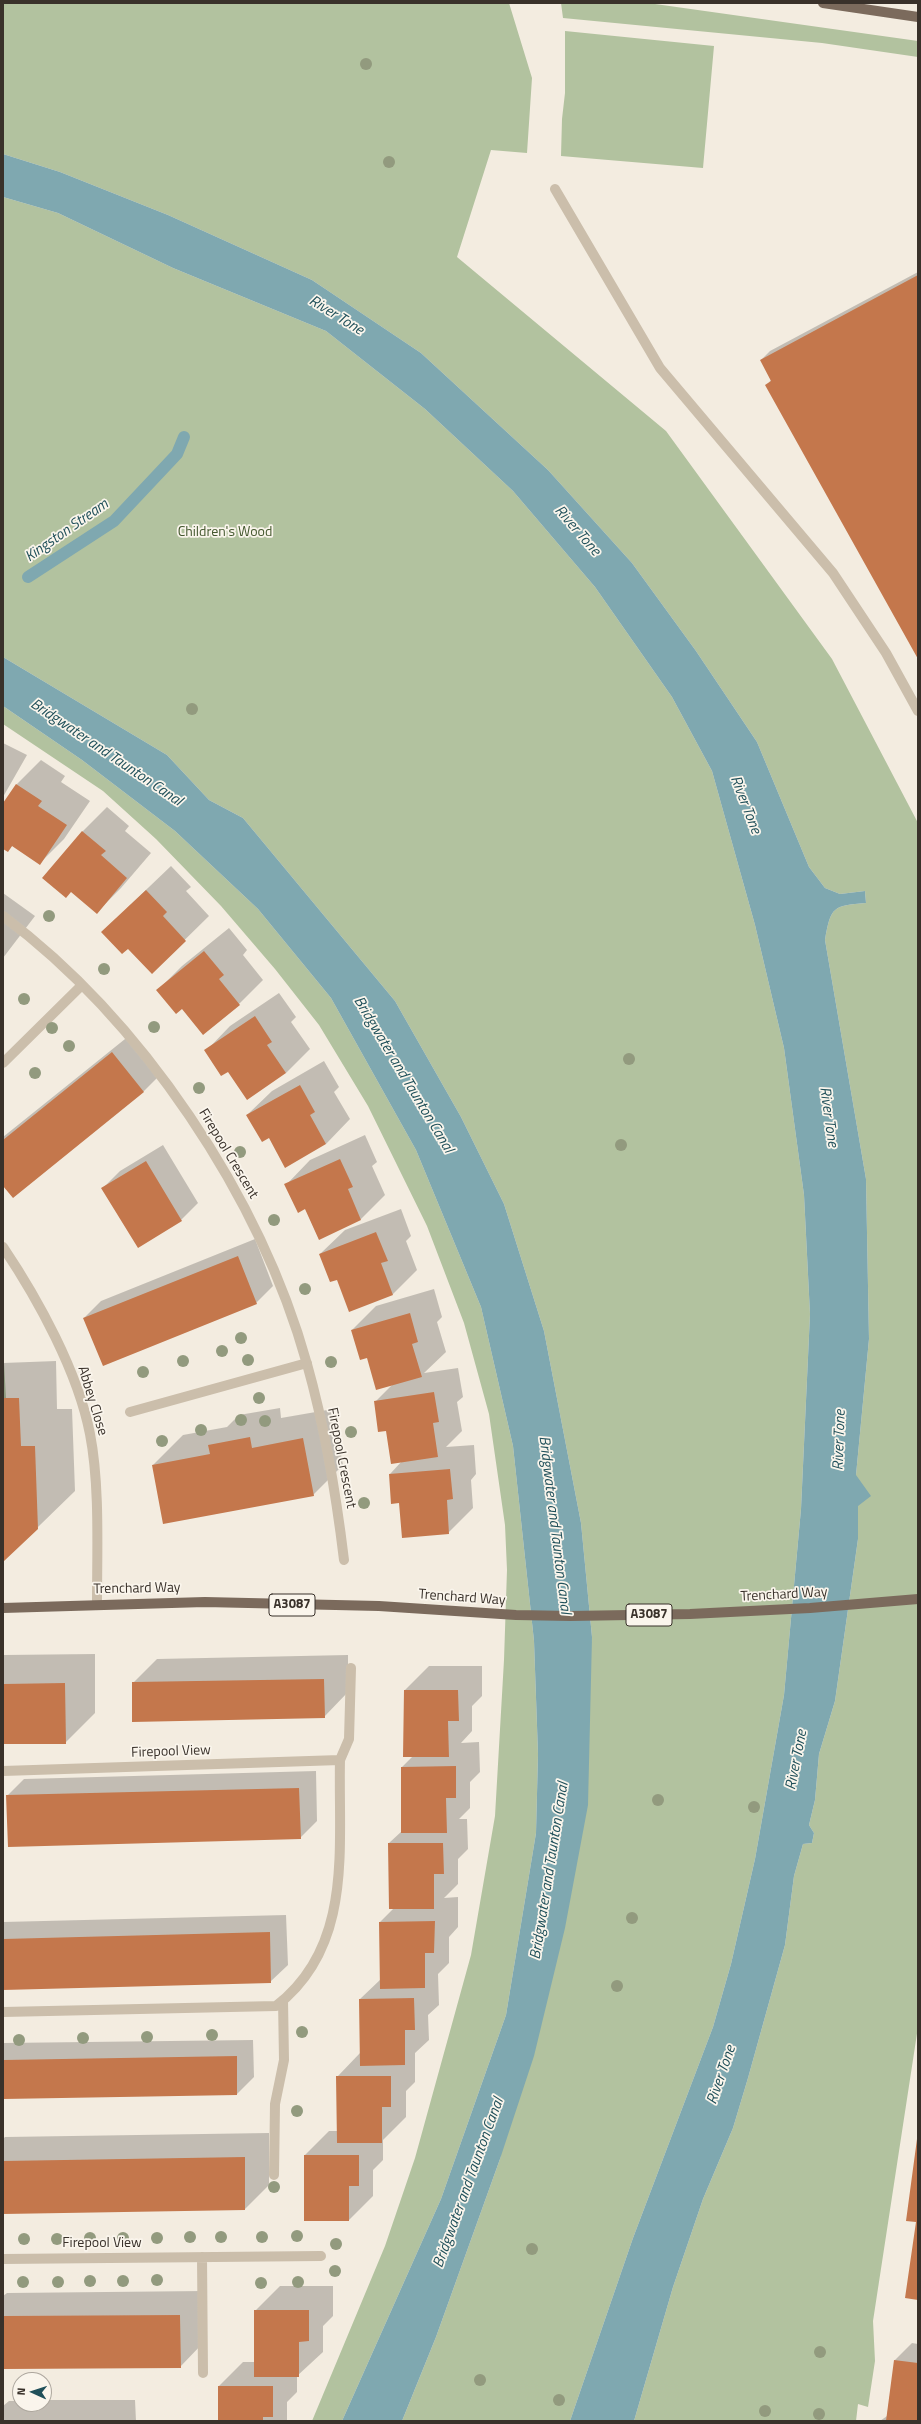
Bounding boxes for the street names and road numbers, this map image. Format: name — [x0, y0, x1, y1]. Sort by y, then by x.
street label: Firepool Crescent — [195, 1106, 261, 1202]
street label: Abbey Close — [73, 1364, 111, 1438]
street label: Firepool Crescent — [323, 1406, 359, 1510]
street label: Trenchard Way — [93, 1580, 181, 1598]
street label: Trenchard Way — [740, 1584, 828, 1606]
street label: Trenchard Way — [418, 1587, 506, 1609]
road number: A3087 — [269, 1594, 315, 1616]
road number: A3087 — [626, 1604, 672, 1626]
street label: Firepool View — [131, 1742, 211, 1762]
street label: Firepool View — [62, 2236, 142, 2252]

